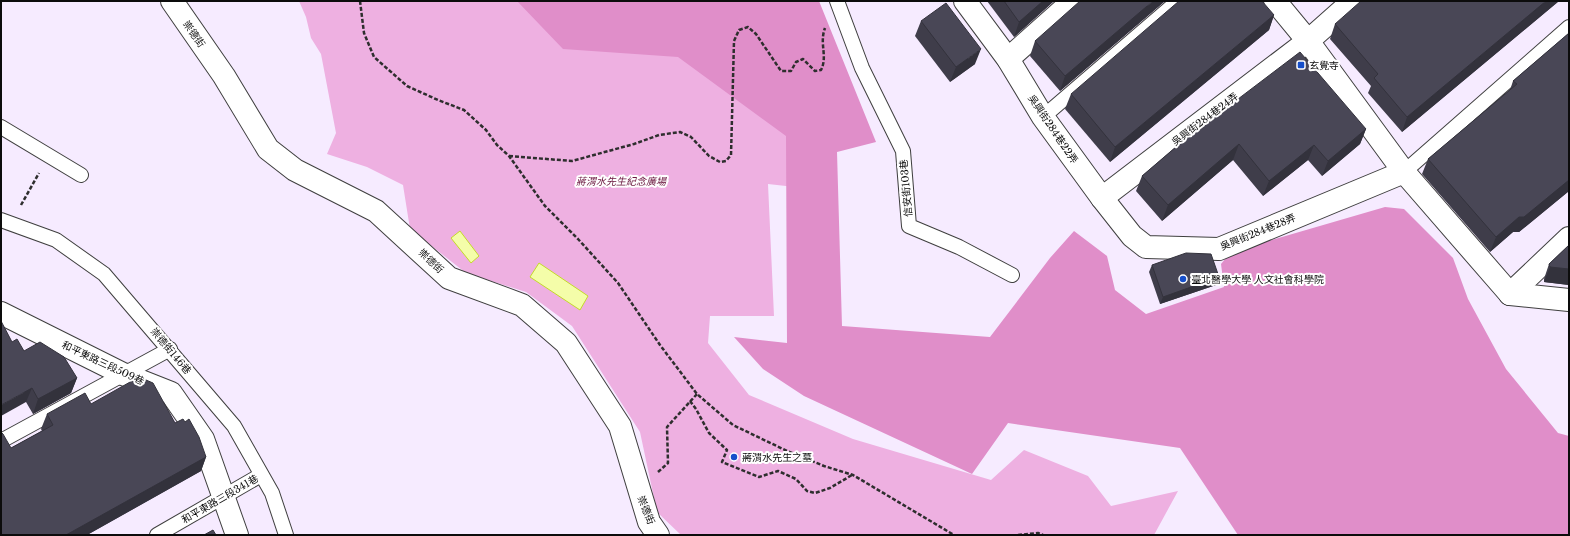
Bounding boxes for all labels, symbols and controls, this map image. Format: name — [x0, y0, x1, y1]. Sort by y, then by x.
street label: 崇德街 — [180, 18, 208, 50]
place label: 玄覺寺 — [1309, 59, 1339, 72]
marker: 玄覺寺 — [1296, 60, 1306, 70]
street label: 吳興街284巷24弄 — [1169, 90, 1241, 148]
street label: 吳興街284巷22弄 — [1025, 92, 1081, 166]
street label: 信安街103巷 — [897, 159, 915, 217]
park label: 蔣渭水先生紀念廣場 — [576, 175, 667, 188]
street label: 吳興街284巷28弄 — [1218, 211, 1298, 253]
street label: 崇德街 — [416, 246, 446, 276]
place label: 臺北醫學大學 人文社會科學院 — [1191, 273, 1324, 286]
marker: 臺北醫學大學 人文社會科學院 — [1178, 274, 1188, 284]
street label: 崇德街146巷 — [148, 325, 194, 377]
street label: 和平東路三段509巷 — [60, 338, 146, 388]
place label: 蔣渭水先生之墓 — [742, 451, 812, 464]
marker: 蔣渭水先生之墓 — [729, 452, 739, 462]
street label: 和平東路三段341巷 — [179, 472, 261, 526]
street label: 崇德街 — [634, 494, 658, 526]

